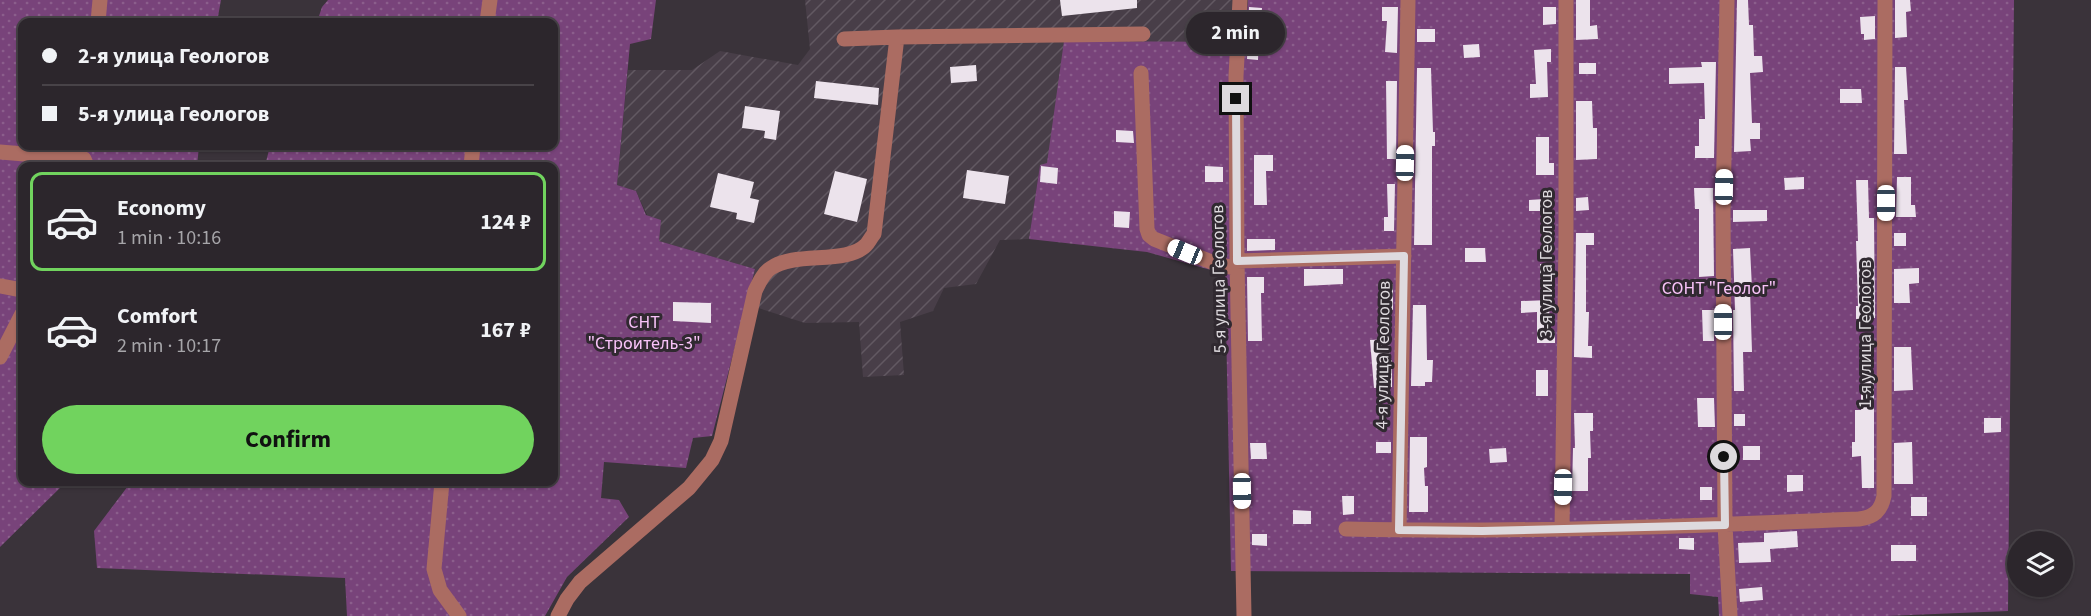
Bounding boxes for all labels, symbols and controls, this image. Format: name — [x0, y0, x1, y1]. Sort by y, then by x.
callout: 2 min — [1186, 12, 1286, 54]
text: 2 min — [1211, 19, 1260, 47]
text: 2-я улица Геологов — [78, 40, 269, 72]
route end — [1222, 85, 1249, 112]
text: 5-я улица Геологов — [78, 98, 269, 130]
car — [1396, 145, 1414, 181]
car — [1715, 169, 1733, 205]
car — [1877, 185, 1895, 221]
street label: 3-я улица Геологов — [1534, 190, 1559, 338]
text: Economy — [117, 192, 206, 224]
icon: car — [45, 195, 99, 249]
street label: 5-я улица Геологов — [1205, 204, 1233, 354]
text: 124 ₽ — [480, 206, 531, 238]
text: 1 min · 10:16 — [117, 224, 221, 252]
car — [1165, 237, 1205, 267]
street label: 1-я улица Геологов — [1853, 260, 1878, 408]
park label: СОНТ "Геолог" — [1662, 276, 1776, 301]
street label: 4-я улица Геологов — [1369, 280, 1397, 430]
text: Comfort — [117, 300, 198, 332]
icon: car — [45, 303, 99, 357]
car — [1714, 304, 1732, 340]
park label: СНТ "Строитель-3" — [587, 310, 701, 356]
text: 167 ₽ — [480, 314, 531, 346]
text: 2 min · 10:17 — [117, 332, 221, 360]
button: Confirm — [42, 405, 534, 474]
route start — [1710, 443, 1737, 470]
car — [1554, 469, 1572, 505]
car — [1233, 473, 1251, 509]
map controls — [2007, 531, 2073, 597]
button: layers — [2007, 531, 2073, 597]

